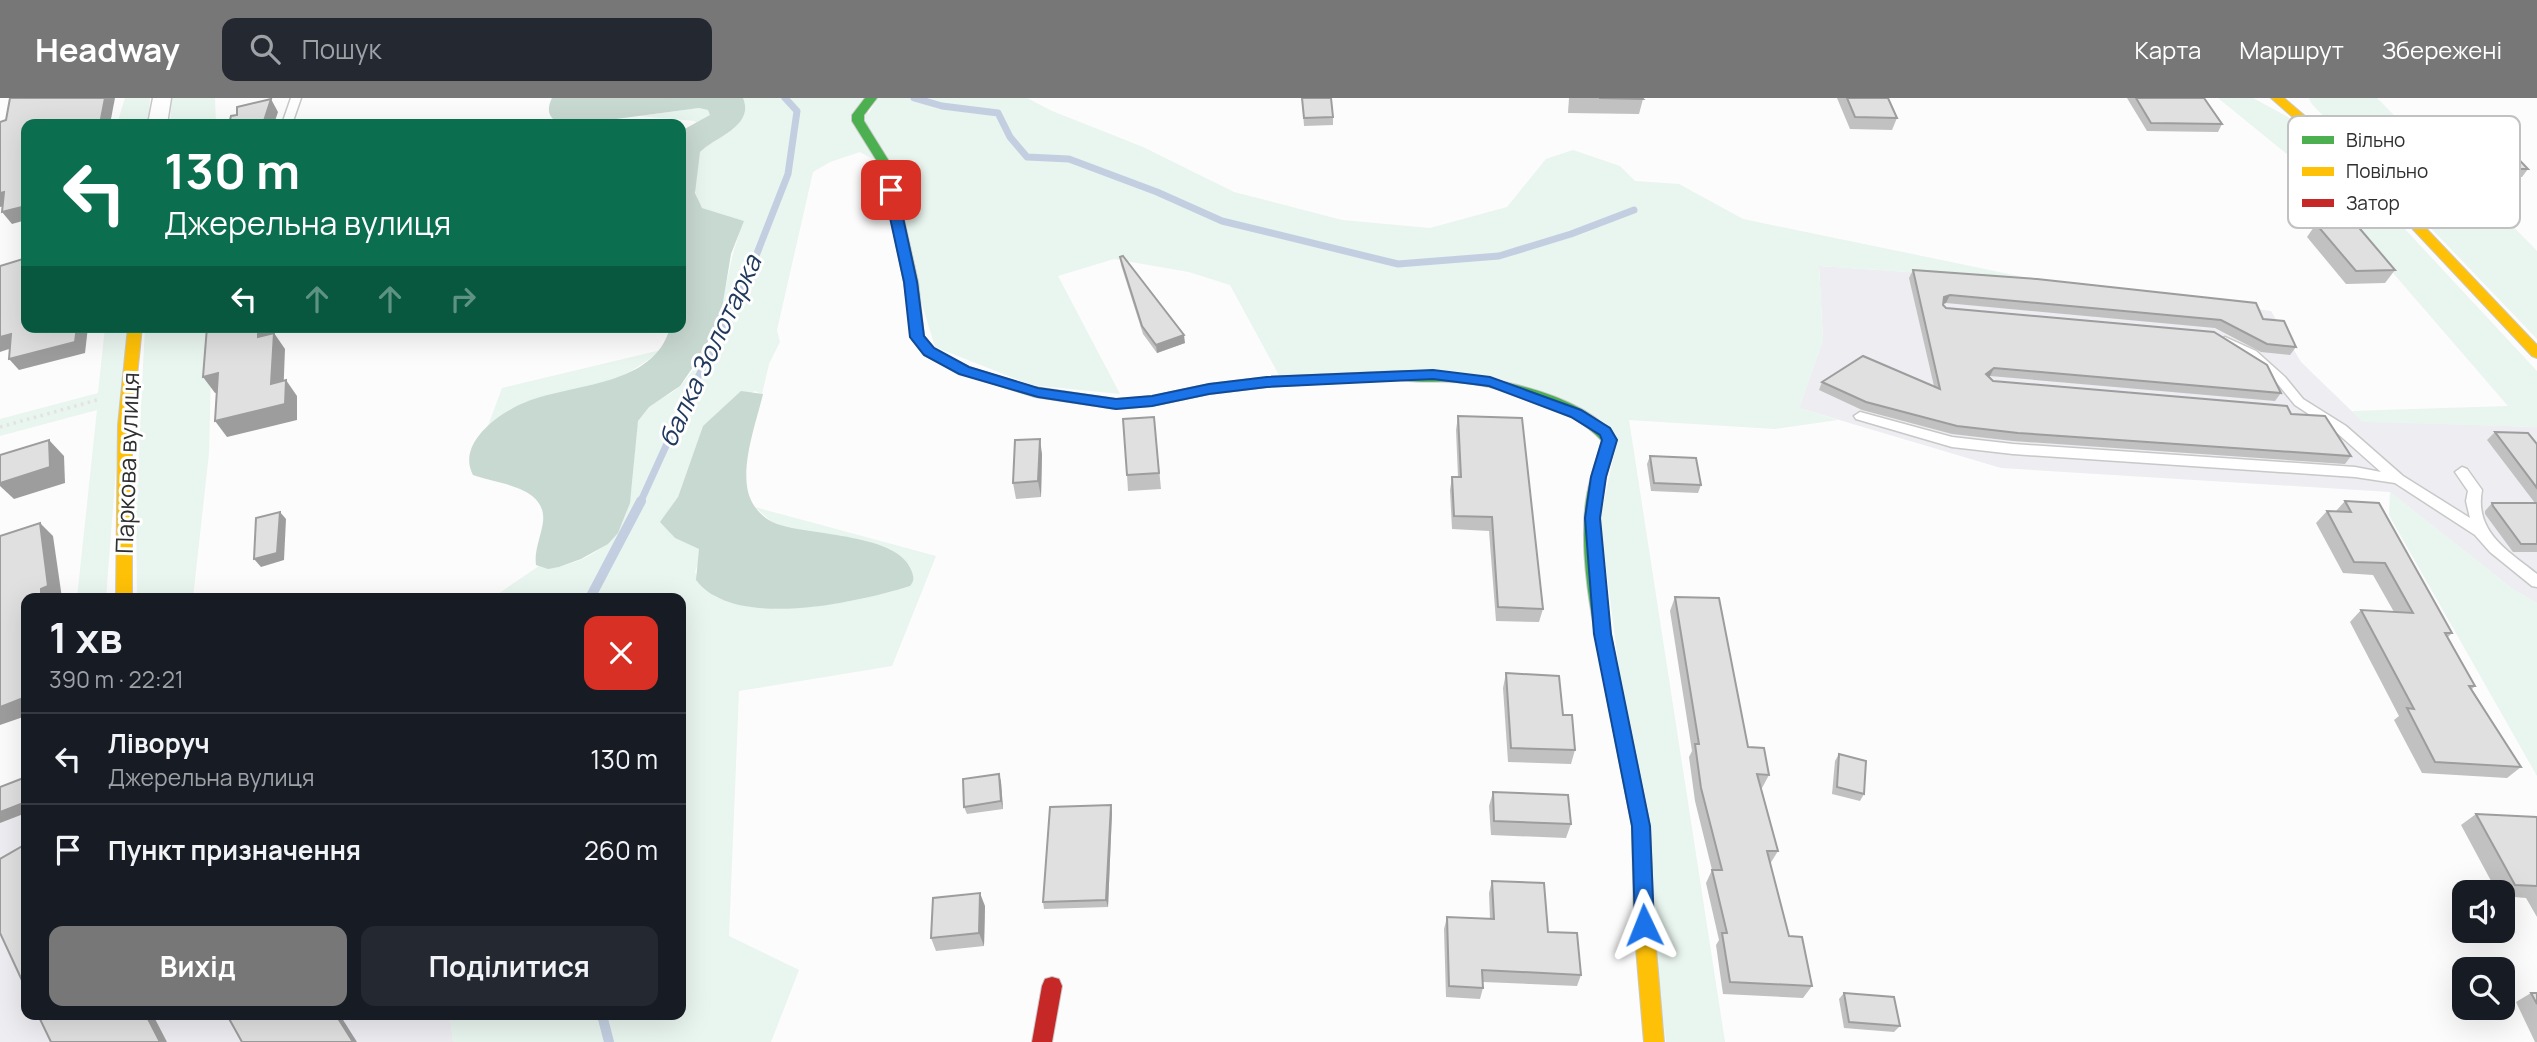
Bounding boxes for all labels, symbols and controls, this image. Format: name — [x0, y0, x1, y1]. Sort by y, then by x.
search box — [222, 18, 712, 81]
text: Headway — [35, 27, 180, 72]
icon: search — [246, 30, 284, 68]
text: Пошук — [302, 31, 381, 67]
text: Карта — [2135, 33, 2201, 66]
text: Маршрут — [2239, 33, 2344, 66]
text: Збережені — [2382, 33, 2502, 66]
legend — [2288, 116, 2520, 228]
text: Вільно — [2346, 127, 2405, 153]
text: 130 m — [164, 137, 300, 204]
icon: left — [49, 147, 140, 238]
text: Повільно — [2346, 158, 2428, 184]
pin — [861, 160, 921, 220]
icon: arrive — [872, 171, 910, 209]
text: Затор — [2346, 190, 2400, 216]
text: Джерельна вулиця — [164, 201, 451, 245]
water label: балка Золотарка — [649, 247, 770, 452]
icon: left — [225, 280, 263, 318]
icon: ahead — [298, 280, 336, 318]
icon: ahead — [371, 280, 409, 318]
icon: right — [444, 280, 482, 318]
street label: Паркова вулиця — [107, 372, 146, 554]
text: 1 хв — [49, 608, 123, 666]
button: close — [584, 616, 658, 690]
text: 390 m · 22:21 — [49, 663, 184, 695]
text: Ліворуч — [108, 725, 210, 761]
icon: left — [49, 740, 87, 778]
text: 130 m — [590, 741, 658, 777]
text: Джерельна вулиця — [108, 761, 314, 793]
icon: arrive — [49, 831, 87, 869]
text: Пункт призначення — [108, 832, 361, 868]
text: 260 m — [584, 832, 658, 868]
map controls — [2452, 880, 2515, 1020]
button: sound — [2452, 880, 2515, 943]
position arrow — [1607, 888, 1681, 962]
button: Вихід — [49, 926, 347, 1006]
button: Поділитися — [361, 926, 658, 1006]
button: search — [2452, 957, 2515, 1020]

